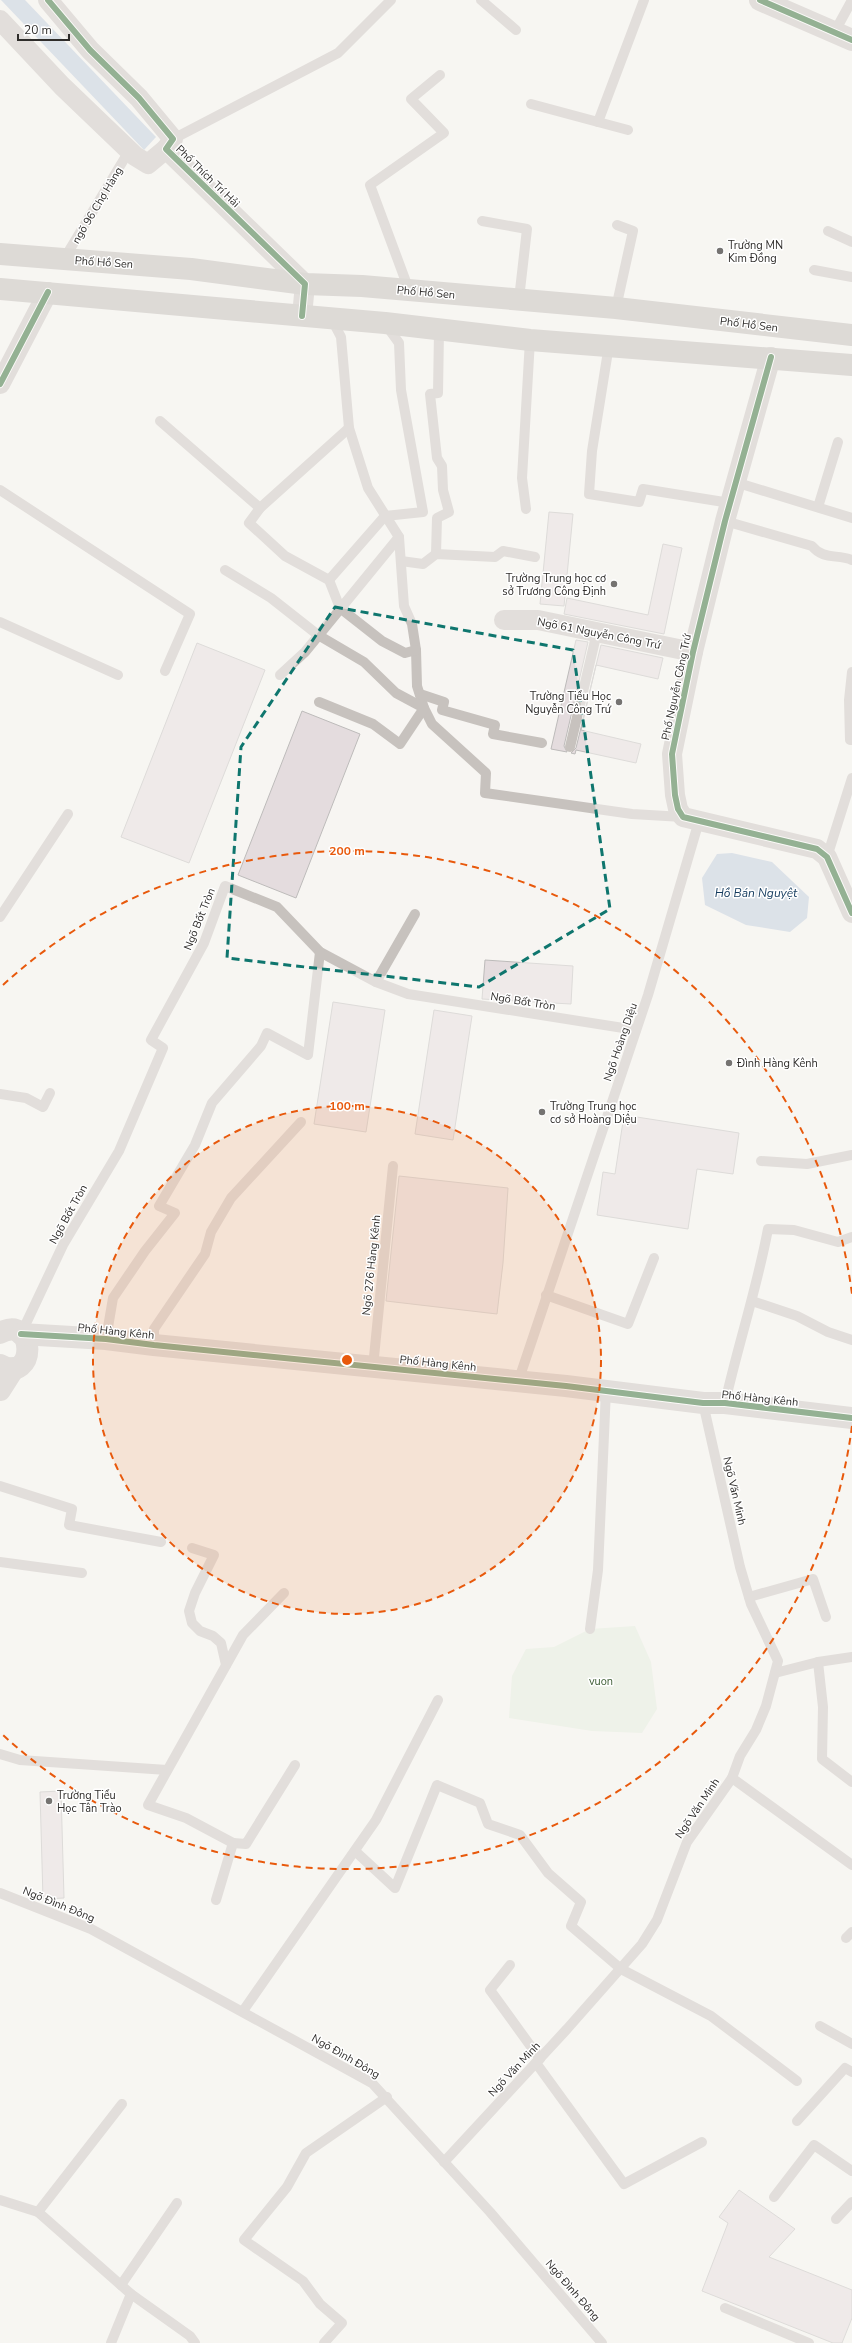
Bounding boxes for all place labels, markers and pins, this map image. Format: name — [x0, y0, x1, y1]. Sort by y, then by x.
place label: Trường MN Kim Đồng — [728, 238, 783, 266]
marker: Trường MN Kim Đồng — [715, 246, 725, 256]
place label: Trường Trung học cơ sở Trương Công Định — [502, 571, 606, 599]
marker: Trường Trung học cơ sở Trương Công Định — [609, 579, 619, 589]
place label: Trường Tiểu Học Nguyễn Công Trứ — [525, 689, 612, 717]
marker: Trường Tiểu Học Nguyễn Công Trứ — [614, 697, 624, 707]
place label: Đình Hàng Kênh — [736, 1056, 818, 1071]
marker: Đình Hàng Kênh — [724, 1058, 734, 1068]
place label: Trường Trung học cơ sở Hoàng Diệu — [550, 1099, 637, 1127]
marker: Trường Trung học cơ sở Hoàng Diệu — [537, 1107, 547, 1117]
centre of rings — [340, 1353, 354, 1367]
place label: Trường Tiểu Học Tân Trào — [57, 1788, 122, 1816]
marker: Trường Tiểu Học Tân Trào — [44, 1796, 54, 1806]

